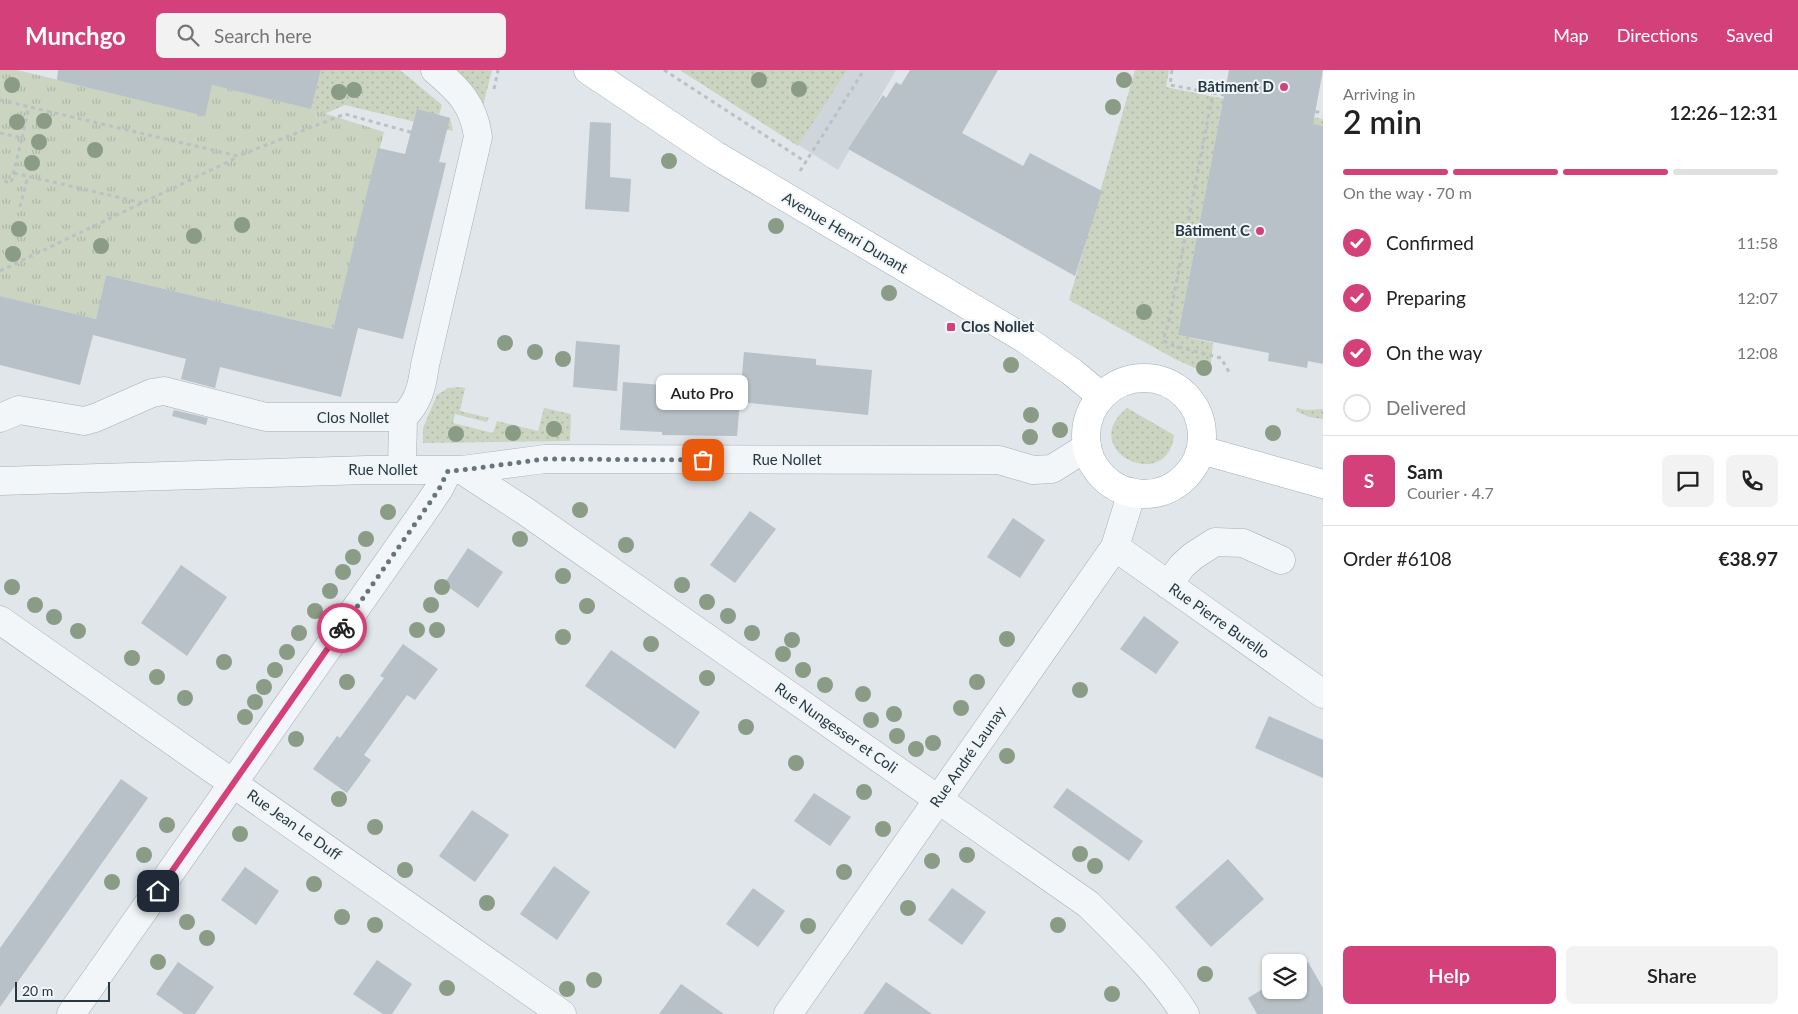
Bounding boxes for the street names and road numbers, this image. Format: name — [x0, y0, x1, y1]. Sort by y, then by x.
street label: Avenue Henri Dunant — [780, 188, 912, 277]
street label: Clos Nollet — [317, 408, 390, 426]
street label: Rue Nollet — [752, 450, 822, 468]
street label: Rue Nollet — [348, 460, 418, 478]
street label: Rue Pierre Burello — [1166, 579, 1273, 662]
street label: Rue Nungesser et Coli — [772, 678, 901, 776]
street label: Rue André Launay — [926, 702, 1009, 811]
street label: Rue Jean Le Duff — [244, 785, 345, 863]

